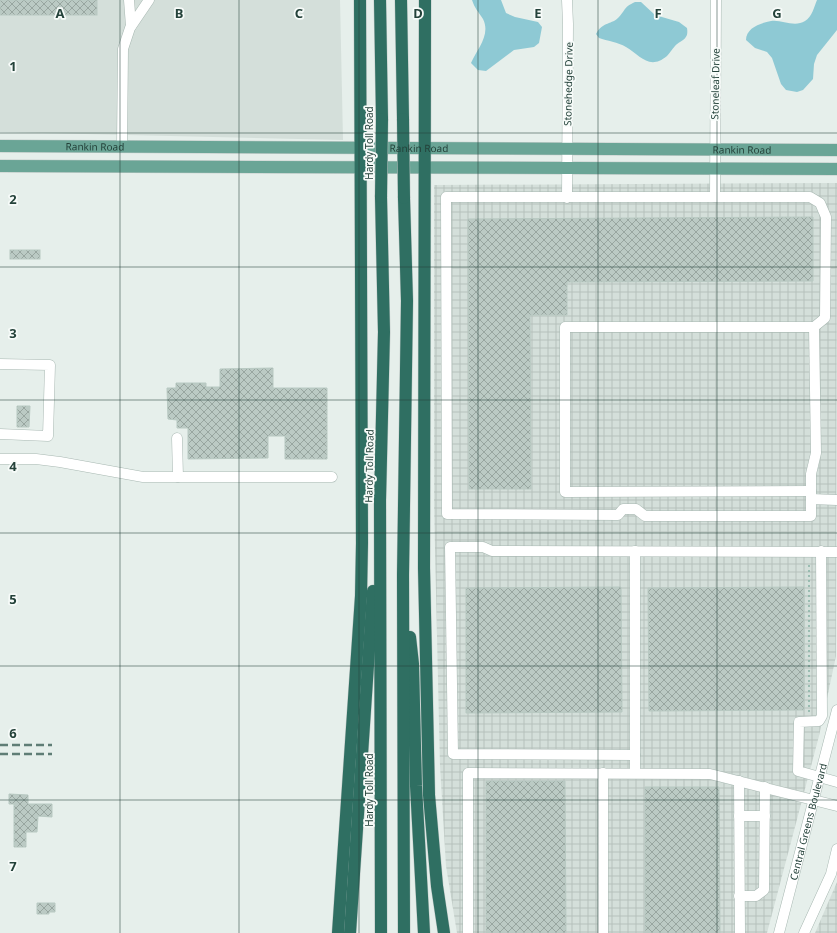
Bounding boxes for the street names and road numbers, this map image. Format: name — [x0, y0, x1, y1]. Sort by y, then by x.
street label: Stonehedge Drive — [560, 41, 576, 126]
street label: Stoneleaf Drive — [707, 48, 723, 120]
street label: Hardy Toll Road — [362, 106, 376, 180]
street label: Rankin Road — [66, 139, 124, 154]
street label: Rankin Road — [390, 141, 448, 155]
street label: Rankin Road — [713, 142, 771, 157]
street label: Hardy Toll Road — [361, 429, 377, 503]
street label: Hardy Toll Road — [362, 753, 376, 827]
street label: Central Greens Boulevard — [786, 762, 830, 882]

